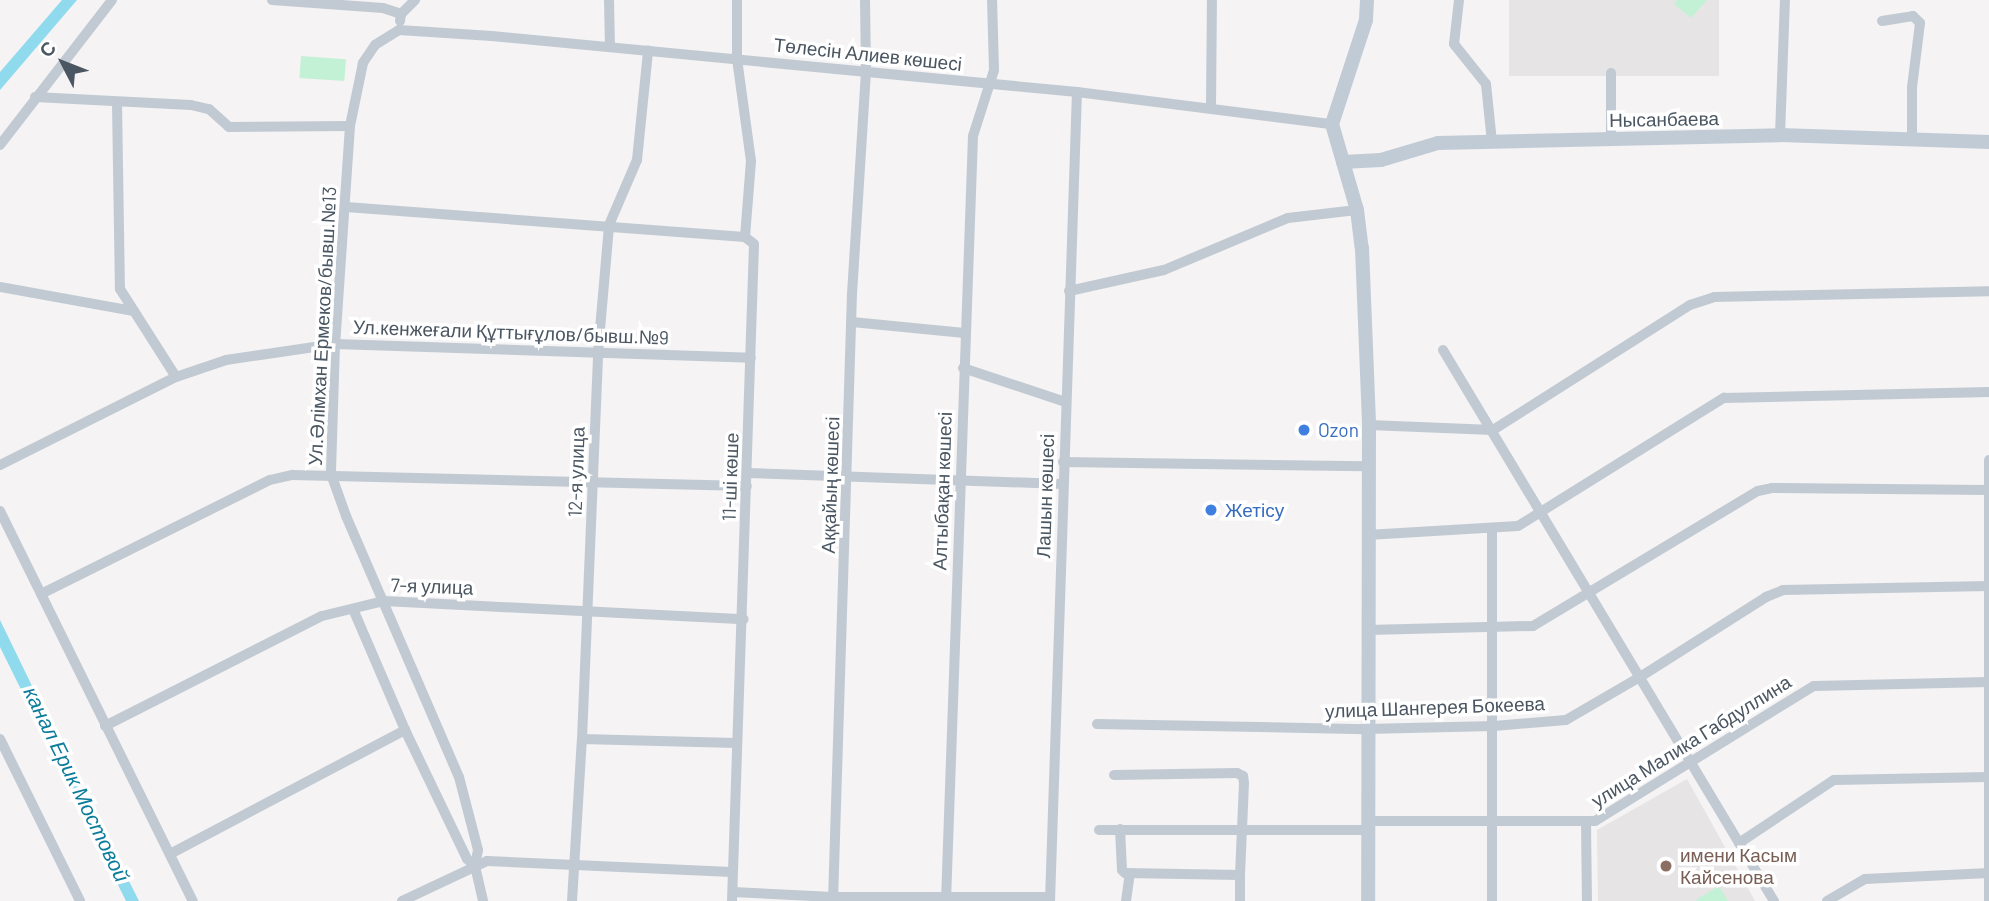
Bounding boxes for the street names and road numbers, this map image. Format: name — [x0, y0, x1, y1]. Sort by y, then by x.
street label: Төлесін Алиев көшесі — [773, 33, 963, 75]
street label: Нысанбаева — [1609, 107, 1719, 131]
street label: Ул.Әлімхан Ермеков/бывш.№13 — [303, 186, 341, 466]
street label: Ул.кенжеғали Құттығұлов/бывш.№9 — [353, 315, 669, 349]
street label: Алтыбақан көшесі — [928, 411, 956, 571]
street label: Аққайың көшесі — [816, 416, 844, 554]
street label: 12-я улица — [563, 426, 589, 518]
street label: 11-ші көше — [717, 432, 743, 522]
street label: Лашын көшесі — [1031, 433, 1059, 559]
street label: 7-я улица — [390, 573, 474, 599]
street label: улица Малика Габдуллина — [1587, 670, 1795, 812]
street label: улица Шангерея Бокеева — [1325, 692, 1545, 722]

